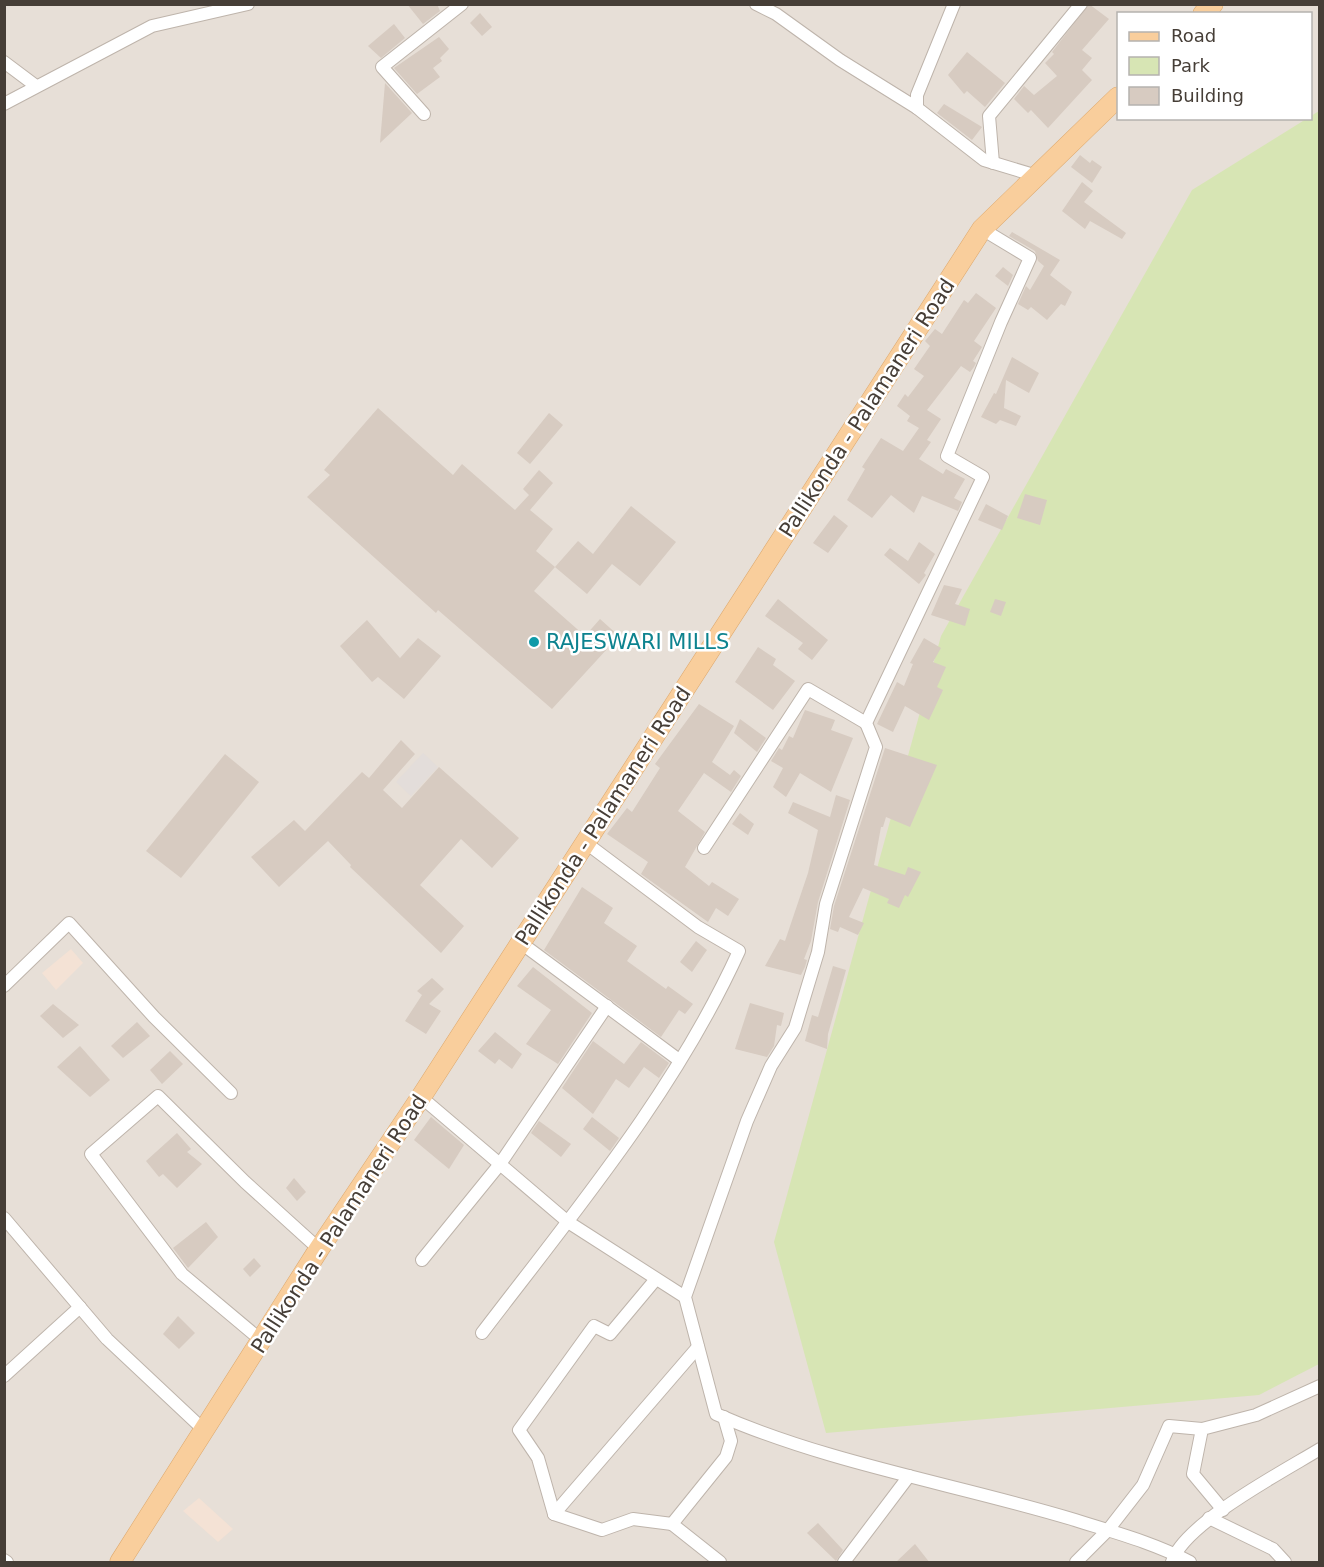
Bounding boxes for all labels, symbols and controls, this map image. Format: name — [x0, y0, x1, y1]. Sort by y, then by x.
legend — [1117, 12, 1312, 120]
text: Road — [1171, 25, 1216, 46]
text: Park — [1171, 55, 1210, 76]
text: Building — [1171, 85, 1244, 106]
street label: Pallikonda - Palamaneri Road — [774, 274, 960, 542]
place label: RAJESWARI MILLS — [546, 630, 729, 654]
marker: RAJESWARI MILLS — [527, 635, 541, 649]
street label: Pallikonda - Palamaneri Road — [510, 682, 696, 950]
street label: Pallikonda - Palamaneri Road — [246, 1090, 432, 1358]

